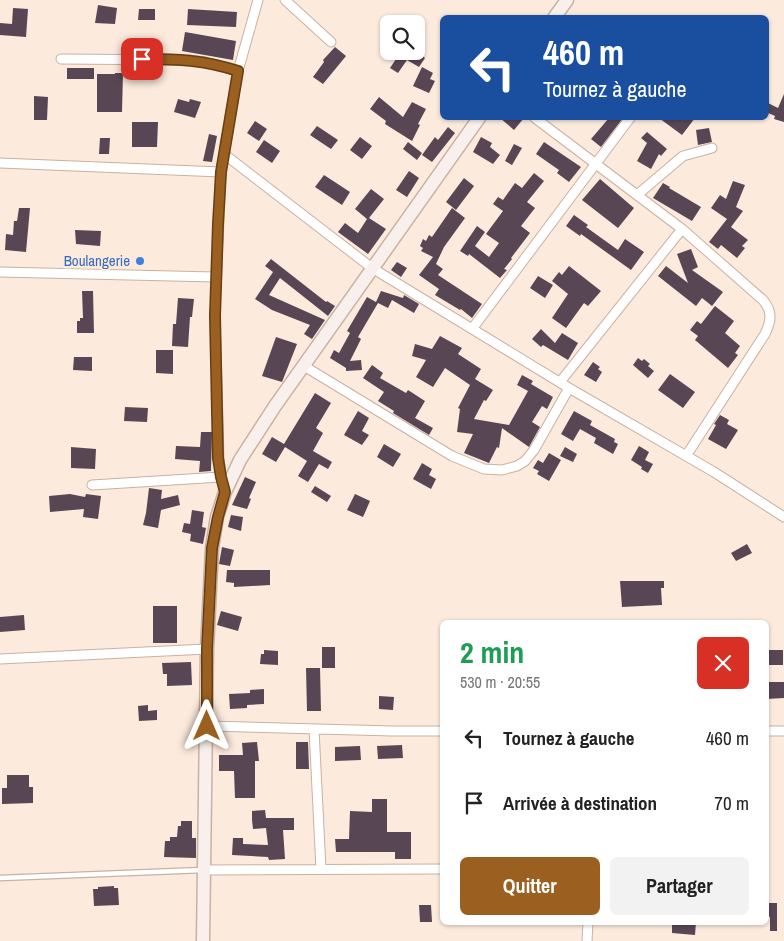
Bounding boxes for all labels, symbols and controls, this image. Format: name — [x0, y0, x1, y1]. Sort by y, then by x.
map controls — [380, 15, 425, 60]
button: search — [380, 15, 425, 60]
text: 460 m — [543, 29, 624, 76]
icon: left — [460, 35, 525, 100]
pin — [121, 38, 163, 80]
icon: arrive — [128, 45, 156, 73]
text: Tournez à gauche — [543, 74, 686, 104]
place label: Boulangerie — [64, 250, 130, 271]
marker: Boulangerie — [134, 255, 146, 267]
text: 2 min — [460, 632, 524, 672]
button: close — [697, 637, 749, 689]
text: 530 m · 20:55 — [460, 671, 540, 693]
position arrow — [180, 699, 232, 751]
icon: left — [460, 724, 488, 752]
text: Tournez à gauche — [503, 725, 634, 751]
text: 460 m — [706, 725, 749, 751]
icon: arrive — [460, 789, 488, 817]
text: Arrivée à destination — [503, 790, 657, 816]
text: 70 m — [714, 790, 749, 816]
button: Quitter — [460, 857, 600, 915]
button: Partager — [610, 857, 749, 915]

